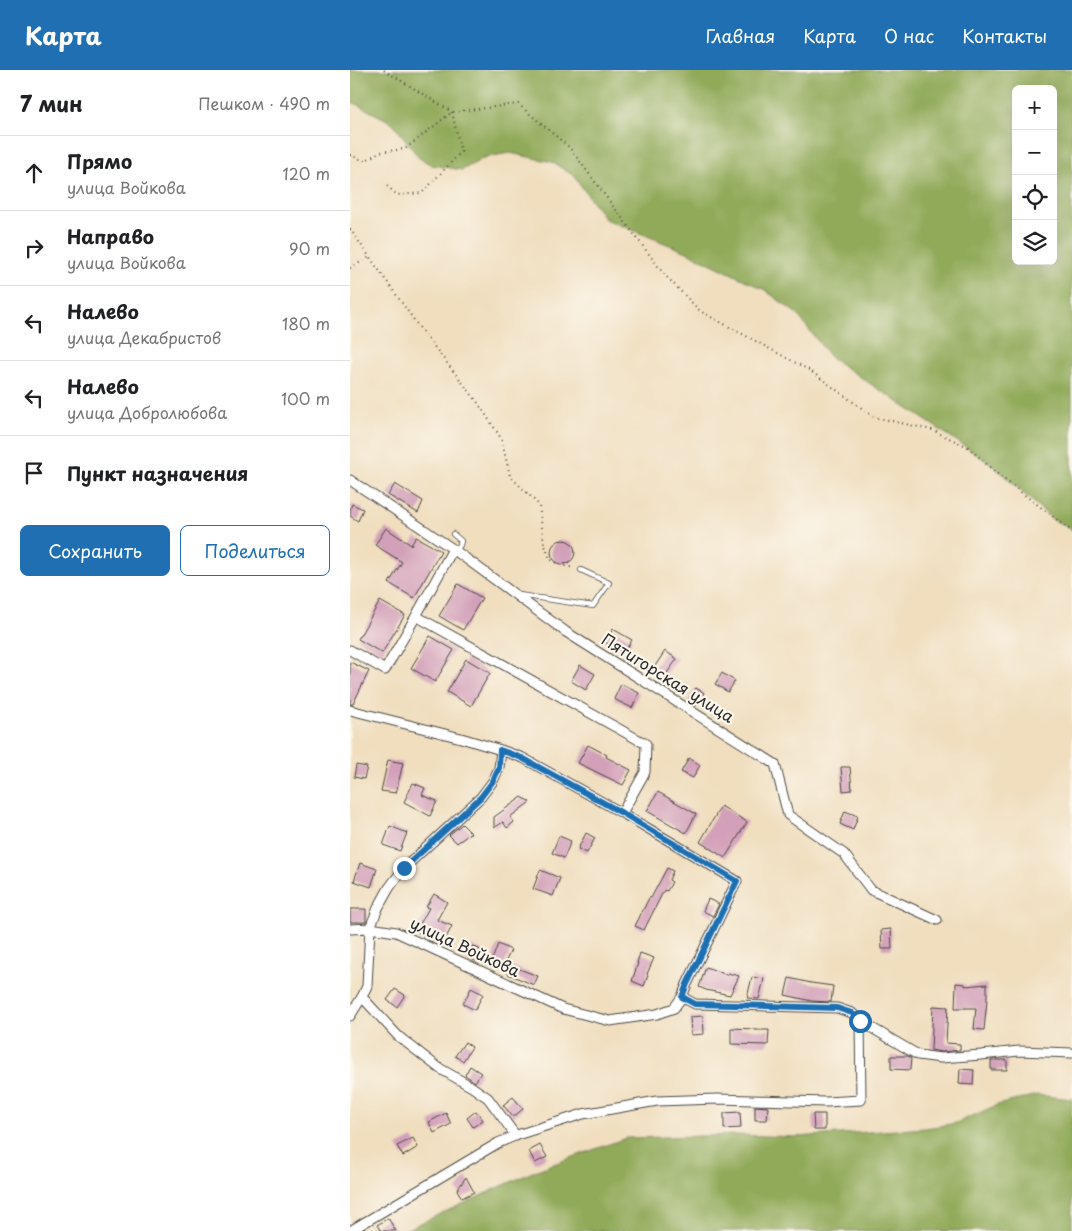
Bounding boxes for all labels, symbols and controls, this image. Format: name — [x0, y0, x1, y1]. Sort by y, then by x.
text: Карта — [25, 17, 102, 53]
text: Главная — [706, 22, 775, 49]
text: Карта — [803, 22, 856, 49]
text: О нас — [884, 22, 934, 49]
text: Контакты — [962, 22, 1047, 49]
map controls — [1012, 85, 1057, 265]
button: + — [1012, 85, 1057, 130]
text: 7 мин — [20, 87, 83, 119]
text: Пешком · 490 m — [198, 91, 330, 115]
button: − — [1012, 130, 1057, 175]
text: Прямо — [67, 147, 132, 175]
icon: ahead — [20, 159, 48, 187]
text: 120 m — [283, 161, 330, 185]
text: улица Войкова — [67, 175, 186, 199]
button: locate — [1012, 175, 1057, 220]
button: layers — [1012, 220, 1057, 265]
text: Направо — [67, 222, 154, 250]
icon: right — [20, 234, 48, 262]
text: 90 m — [289, 236, 330, 260]
text: улица Войкова — [67, 250, 186, 274]
text: Налево — [67, 297, 139, 325]
icon: left — [20, 309, 48, 337]
text: 180 m — [282, 311, 330, 335]
text: улица Декабристов — [67, 325, 221, 349]
text: Налево — [67, 372, 139, 400]
icon: left — [20, 384, 48, 412]
text: 100 m — [281, 386, 330, 410]
text: улица Добролюбова — [67, 400, 227, 424]
icon: arrive — [20, 459, 48, 487]
text: Пункт назначения — [67, 459, 248, 487]
button: Сохранить — [20, 525, 170, 576]
button: Поделиться — [180, 525, 330, 576]
street label: Пятигорская улица — [598, 627, 739, 728]
route end — [393, 857, 416, 880]
street label: улица Войкова — [407, 910, 524, 982]
route start — [849, 1010, 872, 1033]

